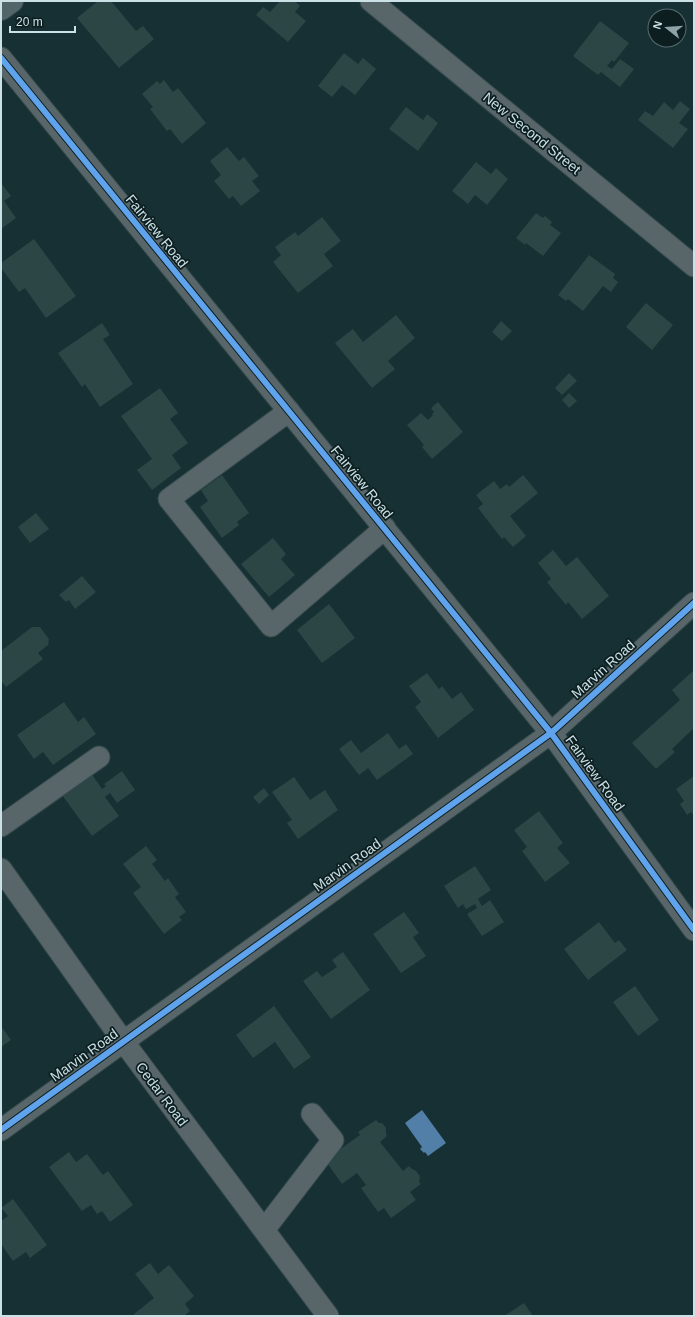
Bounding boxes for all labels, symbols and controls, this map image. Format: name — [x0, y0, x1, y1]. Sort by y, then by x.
scale bar — [10, 8, 75, 34]
north arrow — [647, 8, 687, 48]
text: 20 m — [16, 15, 43, 29]
text: N — [651, 19, 664, 31]
street label: New Second Street — [480, 89, 584, 177]
street label: Fairview Road — [123, 191, 191, 271]
street label: Fairview Road — [328, 442, 396, 522]
street label: Marvin Road — [568, 636, 638, 702]
street label: Fairview Road — [562, 732, 628, 814]
street label: Marvin Road — [310, 835, 384, 895]
street label: Marvin Road — [47, 1025, 121, 1085]
street label: Cedar Road — [133, 1059, 191, 1129]

